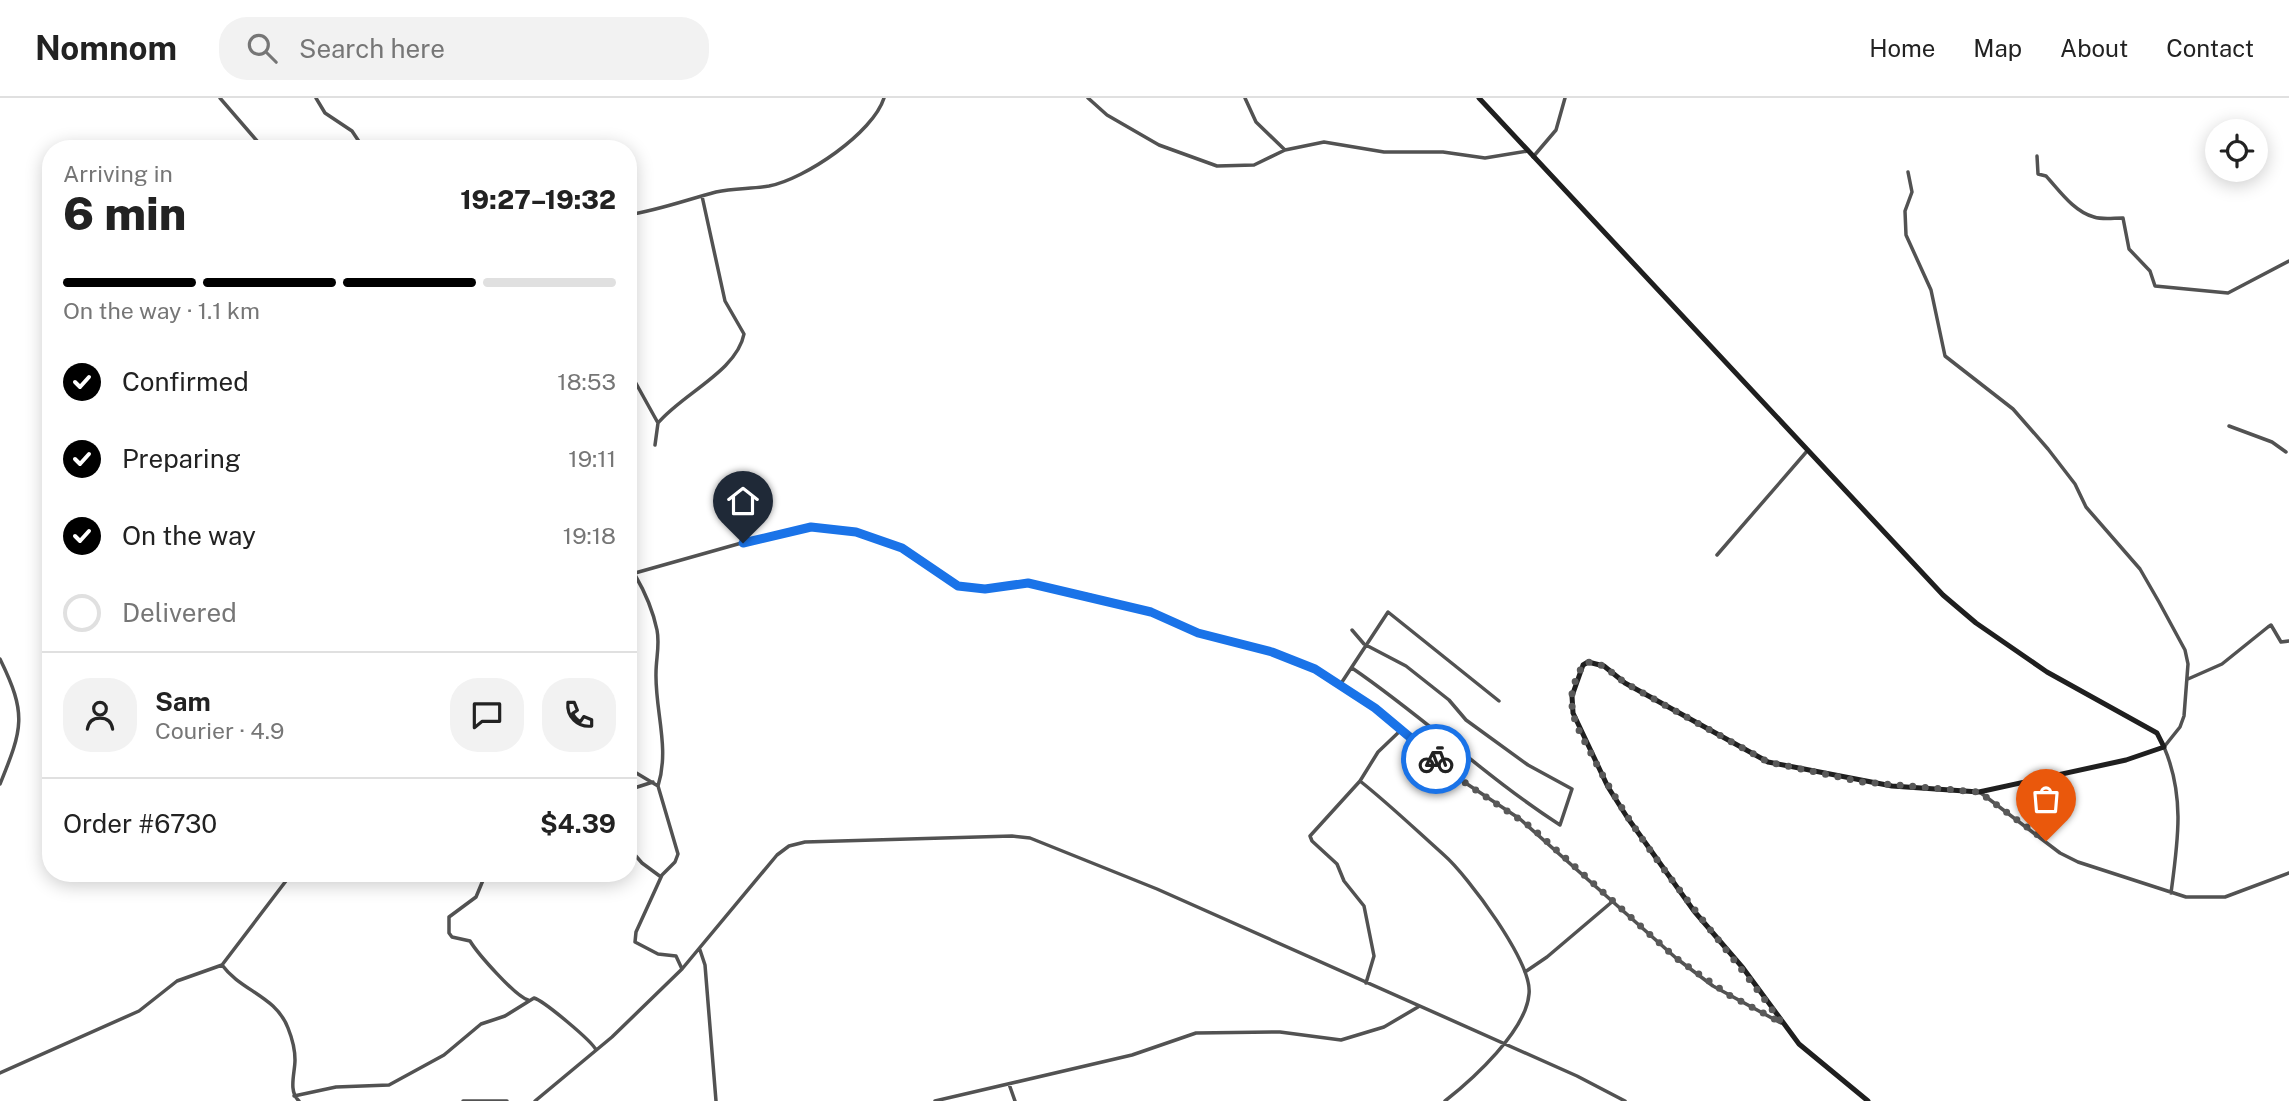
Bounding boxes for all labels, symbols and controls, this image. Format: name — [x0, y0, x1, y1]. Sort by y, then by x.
search box — [219, 17, 709, 80]
text: Nomnom — [35, 29, 177, 67]
icon: search — [243, 29, 281, 67]
text: Search here — [299, 33, 445, 64]
text: Home — [1869, 34, 1935, 62]
text: Map — [1973, 34, 2022, 62]
text: About — [2060, 34, 2128, 62]
text: Contact — [2166, 34, 2254, 62]
map controls — [2205, 119, 2268, 182]
button: locate — [2205, 119, 2268, 182]
text: Arriving in — [63, 160, 173, 187]
text: 19:27–19:32 — [460, 184, 616, 215]
text: 6 min — [63, 186, 186, 240]
text: On the way · 1.1 km — [63, 297, 260, 324]
icon: check — [63, 363, 101, 401]
text: Confirmed — [122, 366, 249, 397]
text: 18:53 — [557, 368, 616, 395]
icon: check — [63, 440, 101, 478]
text: Preparing — [122, 443, 241, 474]
text: 19:11 — [568, 445, 616, 472]
pin — [713, 471, 773, 543]
icon: home — [724, 482, 762, 520]
icon: check — [63, 517, 101, 555]
text: On the way — [122, 520, 256, 551]
text: 19:18 — [563, 522, 616, 549]
text: Delivered — [122, 597, 237, 628]
button: person — [63, 678, 137, 752]
button: chat — [450, 678, 524, 752]
button: phone — [542, 678, 616, 752]
text: Sam — [155, 686, 211, 717]
text: Courier · 4.9 — [155, 717, 284, 744]
courier — [1401, 724, 1471, 794]
icon: bike — [1417, 740, 1455, 778]
pin — [2016, 769, 2076, 841]
icon: bag — [2027, 780, 2065, 818]
text: Order #6730 — [63, 808, 217, 839]
text: $4.39 — [540, 808, 616, 839]

